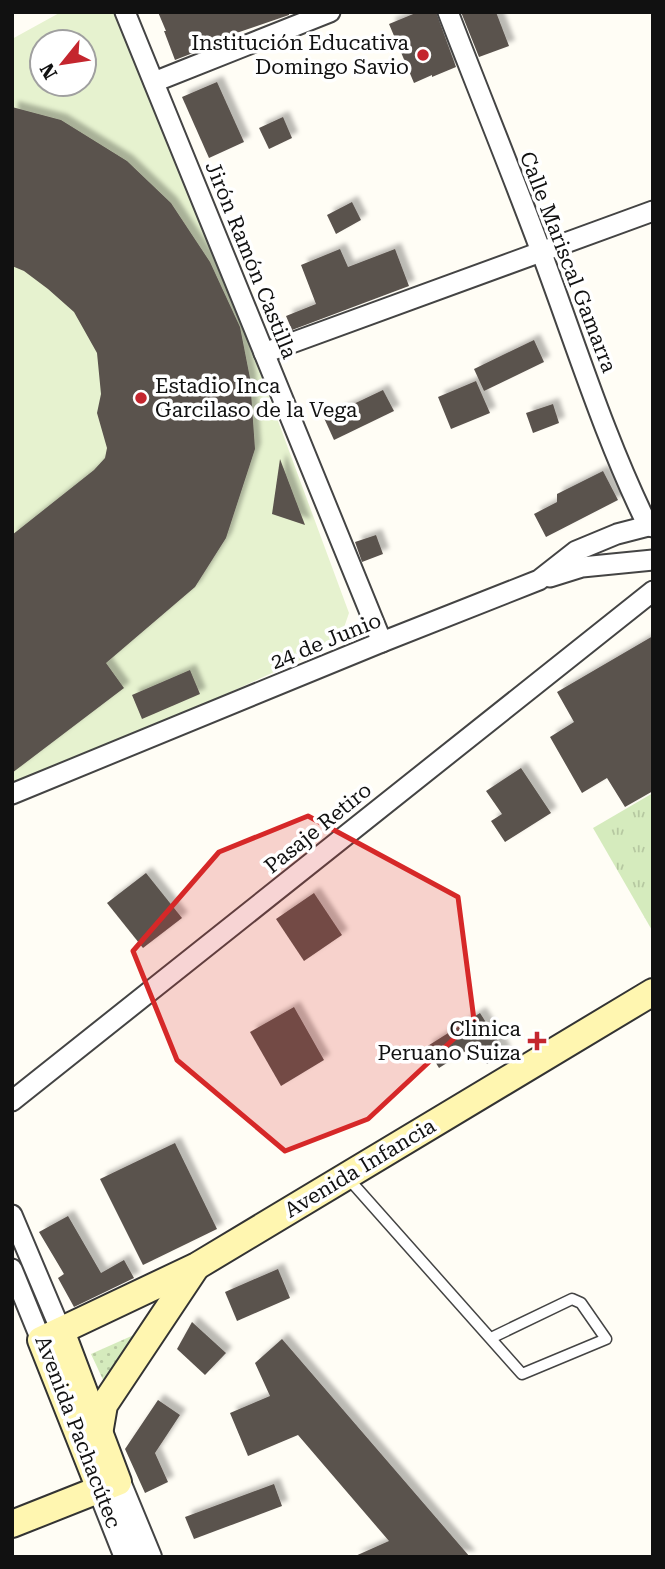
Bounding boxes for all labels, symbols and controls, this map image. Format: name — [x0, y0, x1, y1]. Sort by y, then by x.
north arrow — [28, 28, 98, 98]
place label: Institución Educativa Domingo Savio — [191, 31, 410, 79]
marker: Institución Educativa Domingo Savio — [415, 47, 431, 63]
text: N — [35, 59, 62, 83]
street label: Calle Mariscal Gamarra — [515, 148, 621, 376]
street label: Jirón Ramón Castilla — [200, 158, 302, 363]
place label: Estadio Inca Garcilaso de la Vega — [155, 374, 358, 422]
marker: Estadio Inca Garcilaso de la Vega — [133, 390, 149, 406]
street label: 24 de Junio — [267, 608, 385, 674]
street label: Pasaje Retiro — [260, 778, 376, 878]
place label: Clinica Peruano Suiza — [377, 1017, 522, 1065]
marker: Clinica Peruano Suiza — [527, 1031, 547, 1051]
street label: Avenida Infancia — [280, 1113, 440, 1223]
street label: Avenida Pachacútec — [30, 1332, 126, 1532]

